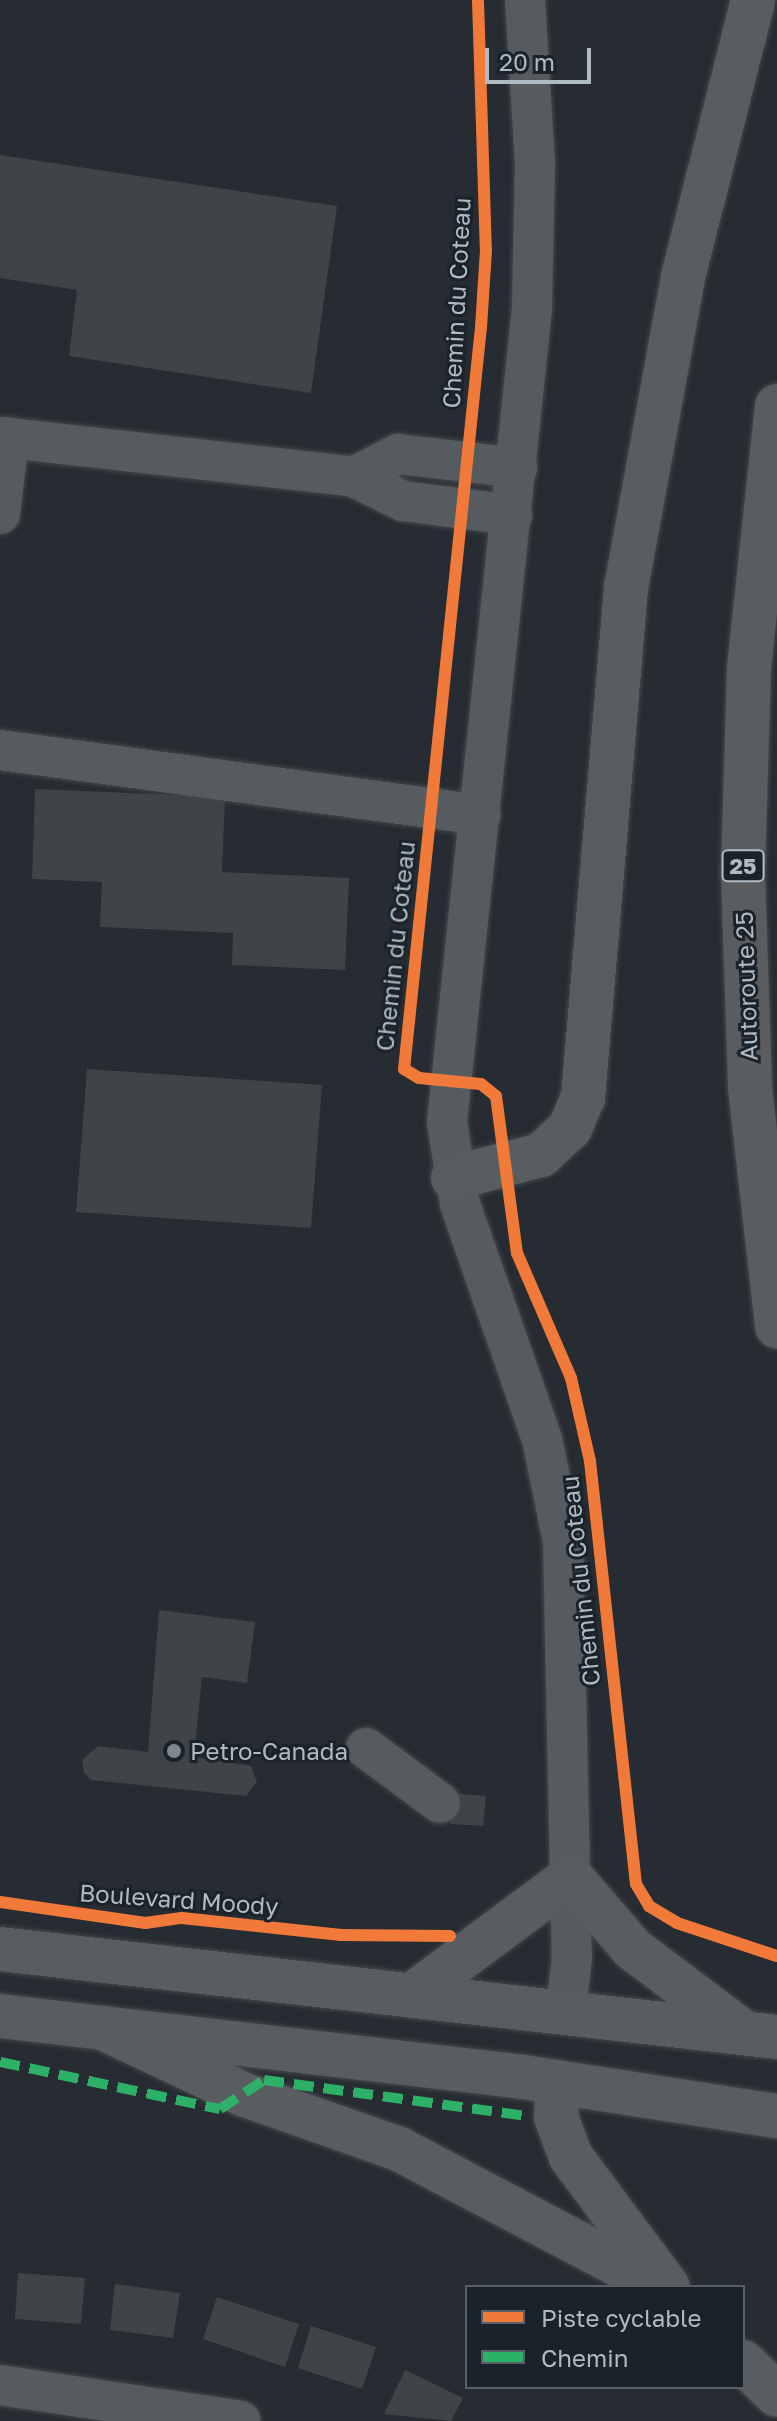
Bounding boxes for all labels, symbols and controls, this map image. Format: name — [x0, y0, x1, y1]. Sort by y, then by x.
scale bar — [489, 32, 595, 82]
text: 20 m — [499, 47, 555, 76]
street label: Chemin du Coteau — [436, 197, 476, 409]
street label: Chemin du Coteau — [370, 840, 420, 1052]
road number: 25 — [721, 848, 765, 884]
street label: Autoroute 25 — [729, 911, 763, 1061]
street label: Chemin du Coteau — [555, 1475, 605, 1687]
place label: Petro-Canada — [190, 1737, 348, 1765]
marker: Petro-Canada — [165, 1742, 183, 1760]
street label: Boulevard Moody — [78, 1878, 280, 1920]
legend — [465, 2285, 745, 2389]
text: Piste cyclable — [541, 2303, 701, 2332]
text: Chemin — [541, 2343, 628, 2372]

